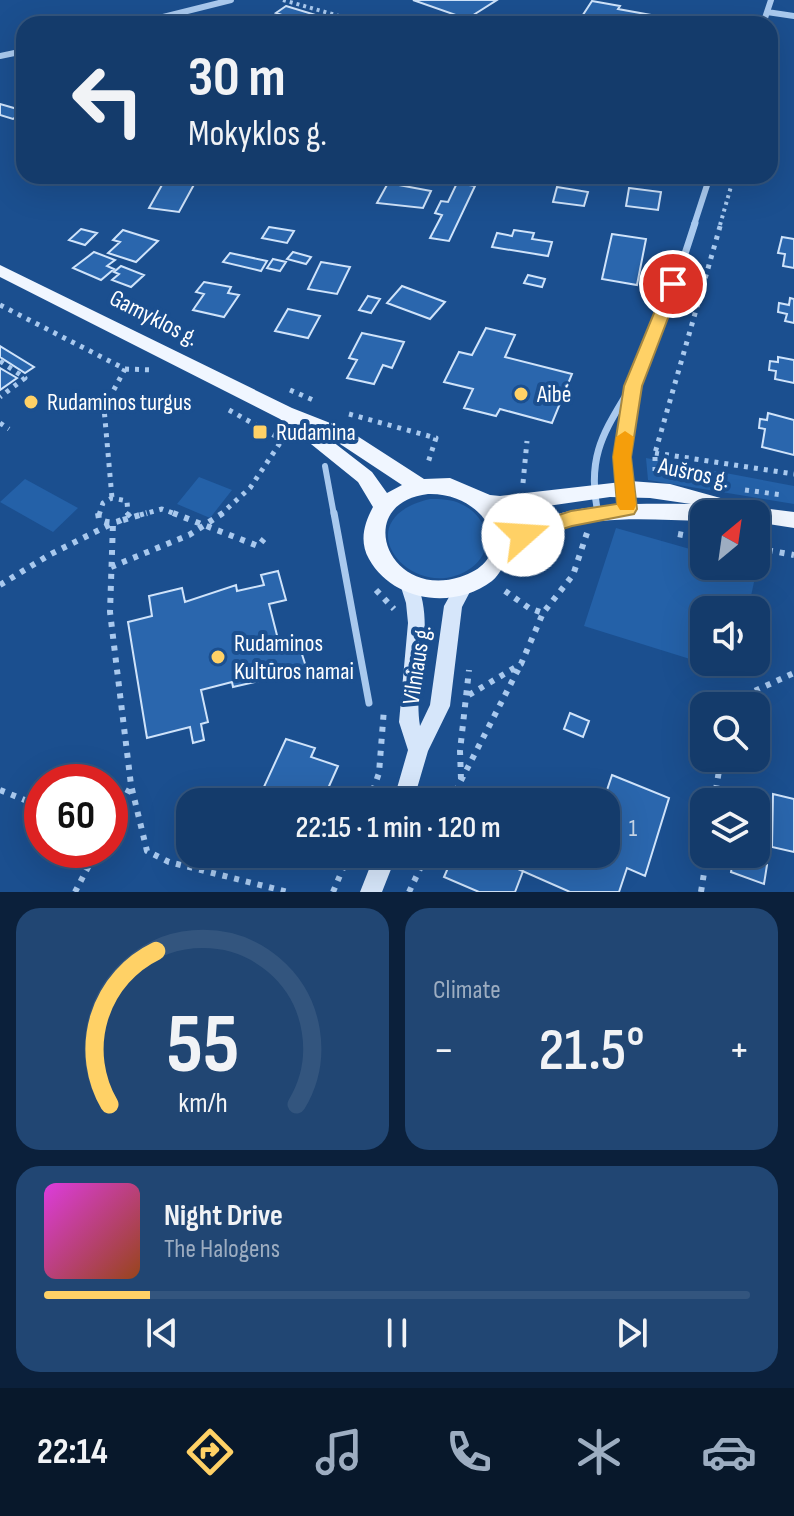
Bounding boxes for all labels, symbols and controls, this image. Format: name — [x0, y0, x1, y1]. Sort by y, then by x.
text: 30 m — [188, 45, 286, 112]
icon: left — [56, 48, 160, 152]
text: Mokyklos g. — [188, 113, 327, 156]
pin — [639, 250, 707, 318]
icon: arrive — [651, 262, 695, 306]
street label: Gamyklos g. — [105, 283, 203, 353]
place label: Aibė — [536, 380, 571, 409]
marker: Aibė — [512, 385, 530, 403]
place label: Rudaminos turgus — [47, 388, 192, 417]
marker: Rudaminos turgus — [22, 393, 40, 411]
place label: Rudamina — [276, 418, 356, 447]
marker: Rudamina — [251, 423, 269, 441]
street label: Aušros g. — [655, 451, 732, 495]
position arrow — [481, 493, 565, 577]
north arrow — [690, 500, 770, 580]
map controls — [690, 500, 770, 868]
button: sound — [690, 596, 770, 676]
street label: Vilniaus g. — [396, 623, 438, 707]
place label: Rudaminos Kultūros namai — [234, 629, 354, 686]
marker: Rudaminos Kultūros namai — [209, 648, 227, 666]
button: search — [690, 692, 770, 772]
speed limit sign: 60 — [24, 764, 128, 868]
button: layers — [690, 788, 770, 868]
text: 22:15 · 1 min · 120 m — [295, 810, 501, 846]
house number: 1 — [629, 814, 638, 843]
text: Climate — [433, 975, 501, 1006]
text: 55 — [166, 996, 239, 1096]
text: 21.5° — [538, 1015, 645, 1087]
text: − — [433, 1024, 455, 1077]
text: + — [728, 1024, 750, 1077]
text: km/h — [178, 1086, 227, 1121]
text: Night Drive — [164, 1198, 283, 1234]
text: The Halogens — [164, 1234, 280, 1265]
icon: previous — [140, 1311, 184, 1355]
icon: pause — [375, 1311, 419, 1355]
icon: next — [610, 1311, 654, 1355]
icon: directions — [182, 1424, 238, 1480]
icon: music — [311, 1424, 367, 1480]
icon: phone — [441, 1424, 497, 1480]
icon: climate — [571, 1424, 627, 1480]
icon: car — [701, 1424, 757, 1480]
text: 22:14 — [37, 1431, 108, 1474]

